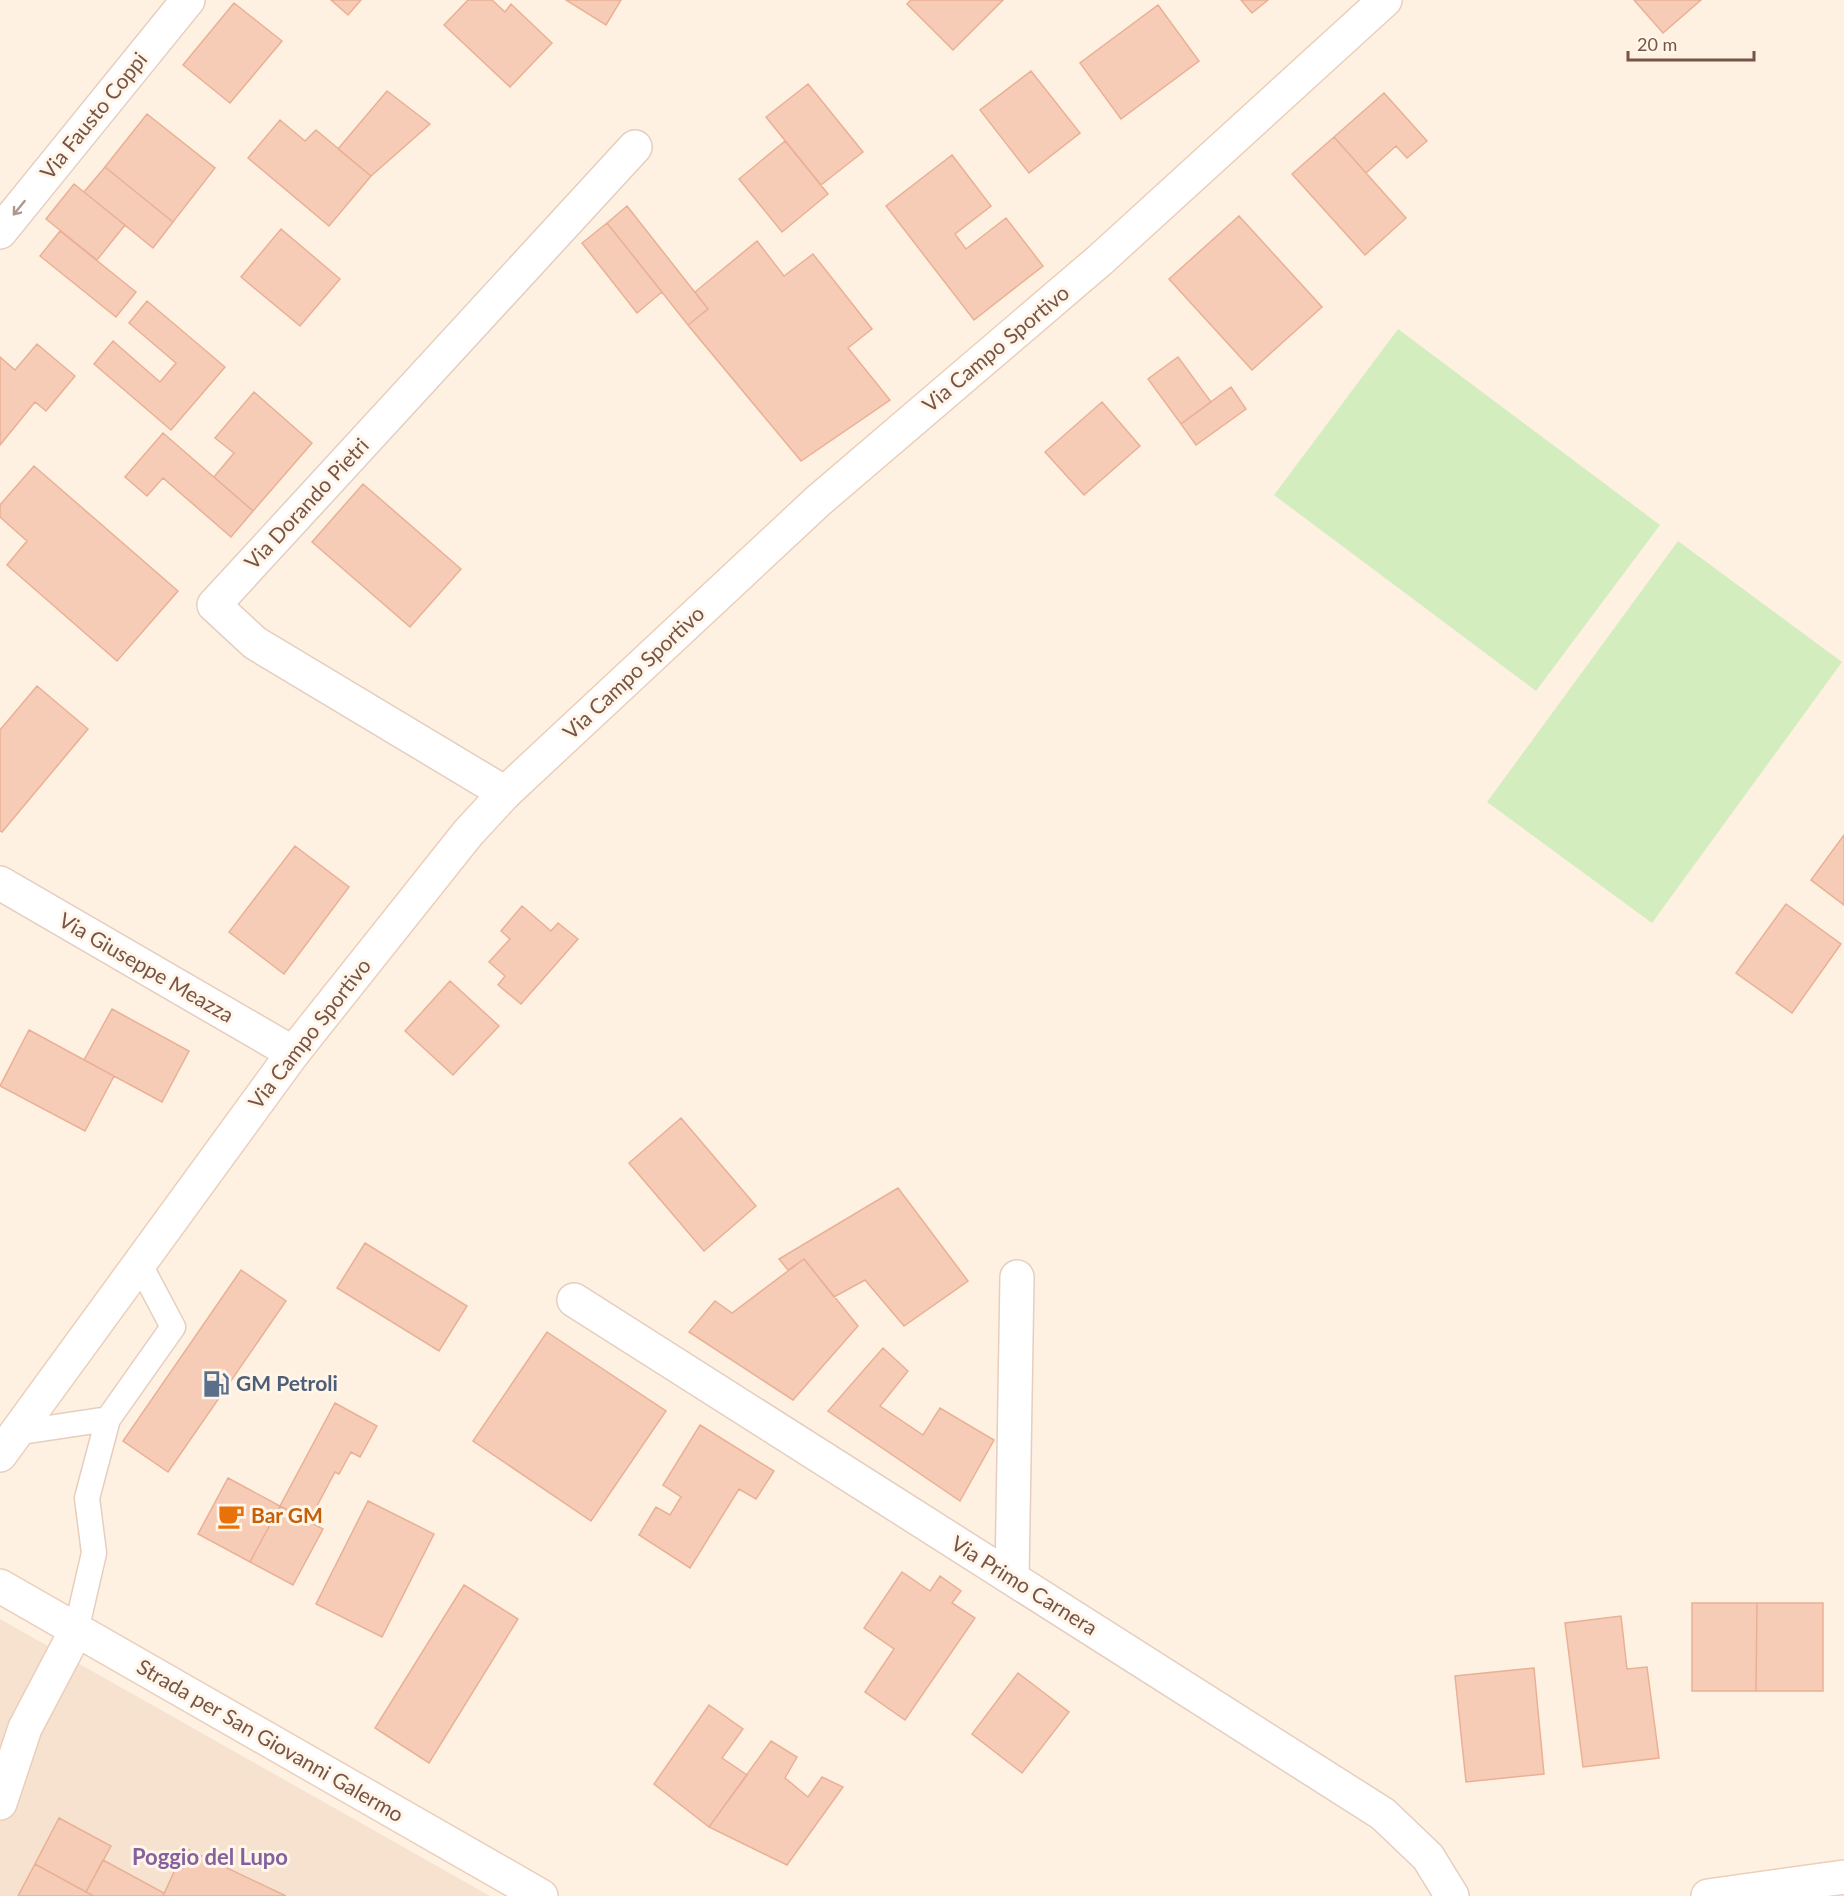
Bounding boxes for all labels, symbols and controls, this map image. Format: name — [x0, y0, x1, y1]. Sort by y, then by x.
scale bar — [1628, 24, 1754, 62]
text: 20 m — [1637, 33, 1677, 55]
street label: Via Fausto Coppi — [34, 47, 152, 183]
one-way arrow — [13, 200, 26, 216]
street label: Via Campo Sportivo — [917, 279, 1074, 416]
street label: Via Dorando Pietri — [239, 432, 373, 574]
street label: Via Campo Sportivo — [557, 600, 709, 744]
street label: Via Giuseppe Meazza — [55, 907, 238, 1027]
street label: Via Campo Sportivo — [242, 953, 375, 1113]
fuel station icon: GM Petroli — [201, 1369, 231, 1399]
place label: GM Petroli — [236, 1370, 338, 1395]
cafe icon: Bar GM — [216, 1501, 246, 1531]
place label: Bar GM — [251, 1502, 323, 1527]
street label: Via Primo Carnera — [947, 1530, 1102, 1640]
street label: Strada per San Giovanni Galermo — [133, 1653, 409, 1826]
district label: Poggio del Lupo — [132, 1843, 288, 1870]

